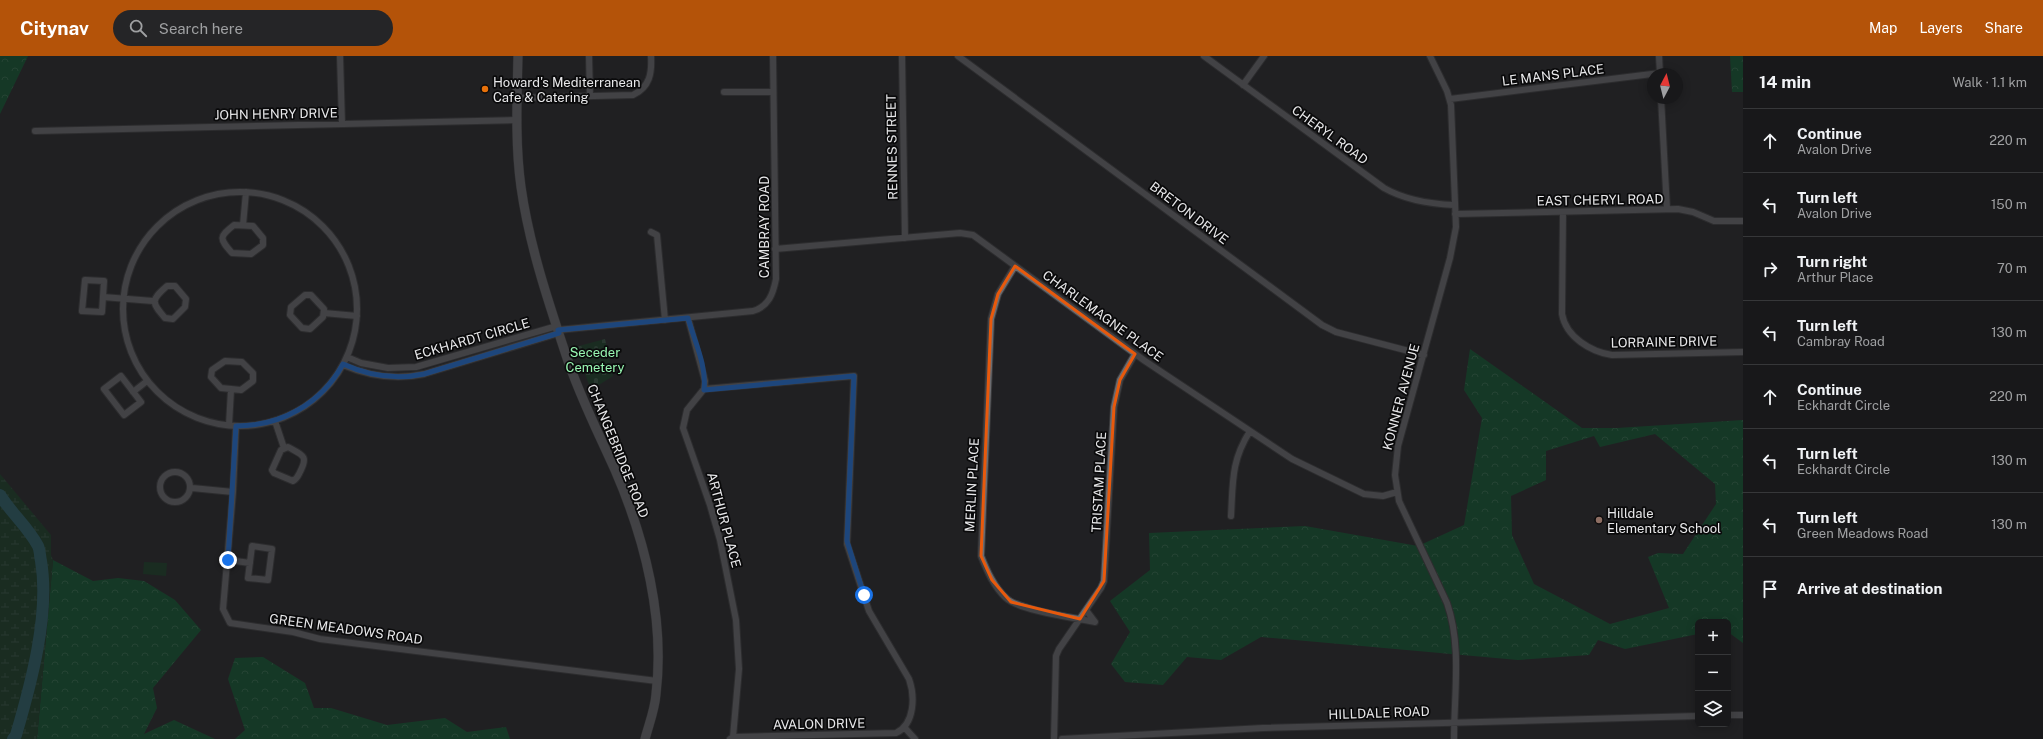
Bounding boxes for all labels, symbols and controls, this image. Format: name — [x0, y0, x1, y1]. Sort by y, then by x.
search box — [113, 10, 393, 46]
text: Citynav — [20, 17, 89, 39]
icon: search — [127, 17, 149, 39]
text: Search here — [159, 20, 243, 37]
text: Map — [1869, 20, 1897, 36]
text: Layers — [1919, 20, 1963, 36]
text: Share — [1985, 20, 2023, 36]
street label: LE MANS PLACE — [1501, 61, 1605, 89]
north arrow — [1647, 68, 1683, 104]
text: 14 min — [1759, 72, 1811, 92]
place label: Howard's Mediterranean Cafe & Catering — [493, 75, 641, 105]
text: Walk · 1.1 km — [1952, 75, 2027, 90]
marker: Howard's Mediterranean Cafe & Catering — [480, 84, 490, 94]
street label: RENNES STREET — [884, 94, 900, 200]
street label: CHERYL ROAD — [1289, 102, 1371, 168]
street label: JOHN HENRY DRIVE — [214, 105, 338, 123]
text: Continue — [1797, 125, 1862, 142]
icon: ahead — [1759, 130, 1781, 152]
text: 220 m — [1989, 133, 2027, 148]
text: Avalon Drive — [1797, 142, 1872, 157]
street label: CAMBRAY ROAD — [757, 176, 772, 278]
street label: BRETON DRIVE — [1147, 179, 1231, 247]
text: Turn left — [1797, 189, 1858, 206]
street label: EAST CHERYL ROAD — [1537, 191, 1663, 209]
icon: left — [1759, 194, 1781, 216]
text: 150 m — [1991, 197, 2027, 212]
text: Avalon Drive — [1797, 206, 1872, 221]
text: Turn right — [1797, 253, 1867, 270]
icon: right — [1759, 258, 1781, 280]
text: 70 m — [1997, 261, 2027, 276]
street label: CHARLEMAGNE PLACE — [1040, 267, 1166, 365]
text: Arthur Place — [1797, 270, 1873, 285]
street label: ECKHARDT CIRCLE — [413, 315, 531, 363]
text: Turn left — [1797, 317, 1858, 334]
icon: left — [1759, 322, 1781, 344]
text: 130 m — [1991, 325, 2027, 340]
street label: LORRAINE DRIVE — [1611, 334, 1717, 350]
text: Cambray Road — [1797, 334, 1885, 349]
street label: KONNER AVENUE — [1380, 342, 1422, 452]
park label: Seceder Cemetery — [565, 345, 625, 375]
text: Continue — [1797, 381, 1862, 398]
street label: CHANGEBRIDGE ROAD — [584, 382, 652, 520]
icon: ahead — [1759, 386, 1781, 408]
text: 220 m — [1989, 389, 2027, 404]
text: Eckhardt Circle — [1797, 398, 1890, 413]
street label: TRISTAM PLACE — [1089, 431, 1109, 533]
street label: MERLIN PLACE — [962, 437, 982, 533]
text: Turn left — [1797, 445, 1858, 462]
icon: left — [1759, 450, 1781, 472]
text: 130 m — [1991, 453, 2027, 468]
text: Eckhardt Circle — [1797, 462, 1890, 477]
street label: ARTHUR PLACE — [704, 471, 744, 569]
place label: Hilldale Elementary School — [1607, 506, 1721, 536]
text: Turn left — [1797, 509, 1858, 526]
icon: left — [1759, 514, 1781, 536]
marker: Hilldale Elementary School — [1594, 515, 1604, 525]
text: 130 m — [1991, 517, 2027, 532]
text: Green Meadows Road — [1797, 526, 1928, 541]
route end — [219, 551, 237, 569]
icon: arrive — [1759, 578, 1781, 600]
text: Arrive at destination — [1797, 580, 1942, 597]
route start — [855, 586, 873, 604]
street label: GREEN MEADOWS ROAD — [268, 611, 424, 647]
map controls — [1695, 619, 1731, 727]
button: + — [1695, 619, 1731, 655]
button: − — [1695, 655, 1731, 691]
button: layers — [1695, 691, 1731, 727]
street label: HILLDALE ROAD — [1328, 704, 1430, 722]
street label: AVALON DRIVE — [773, 716, 865, 732]

